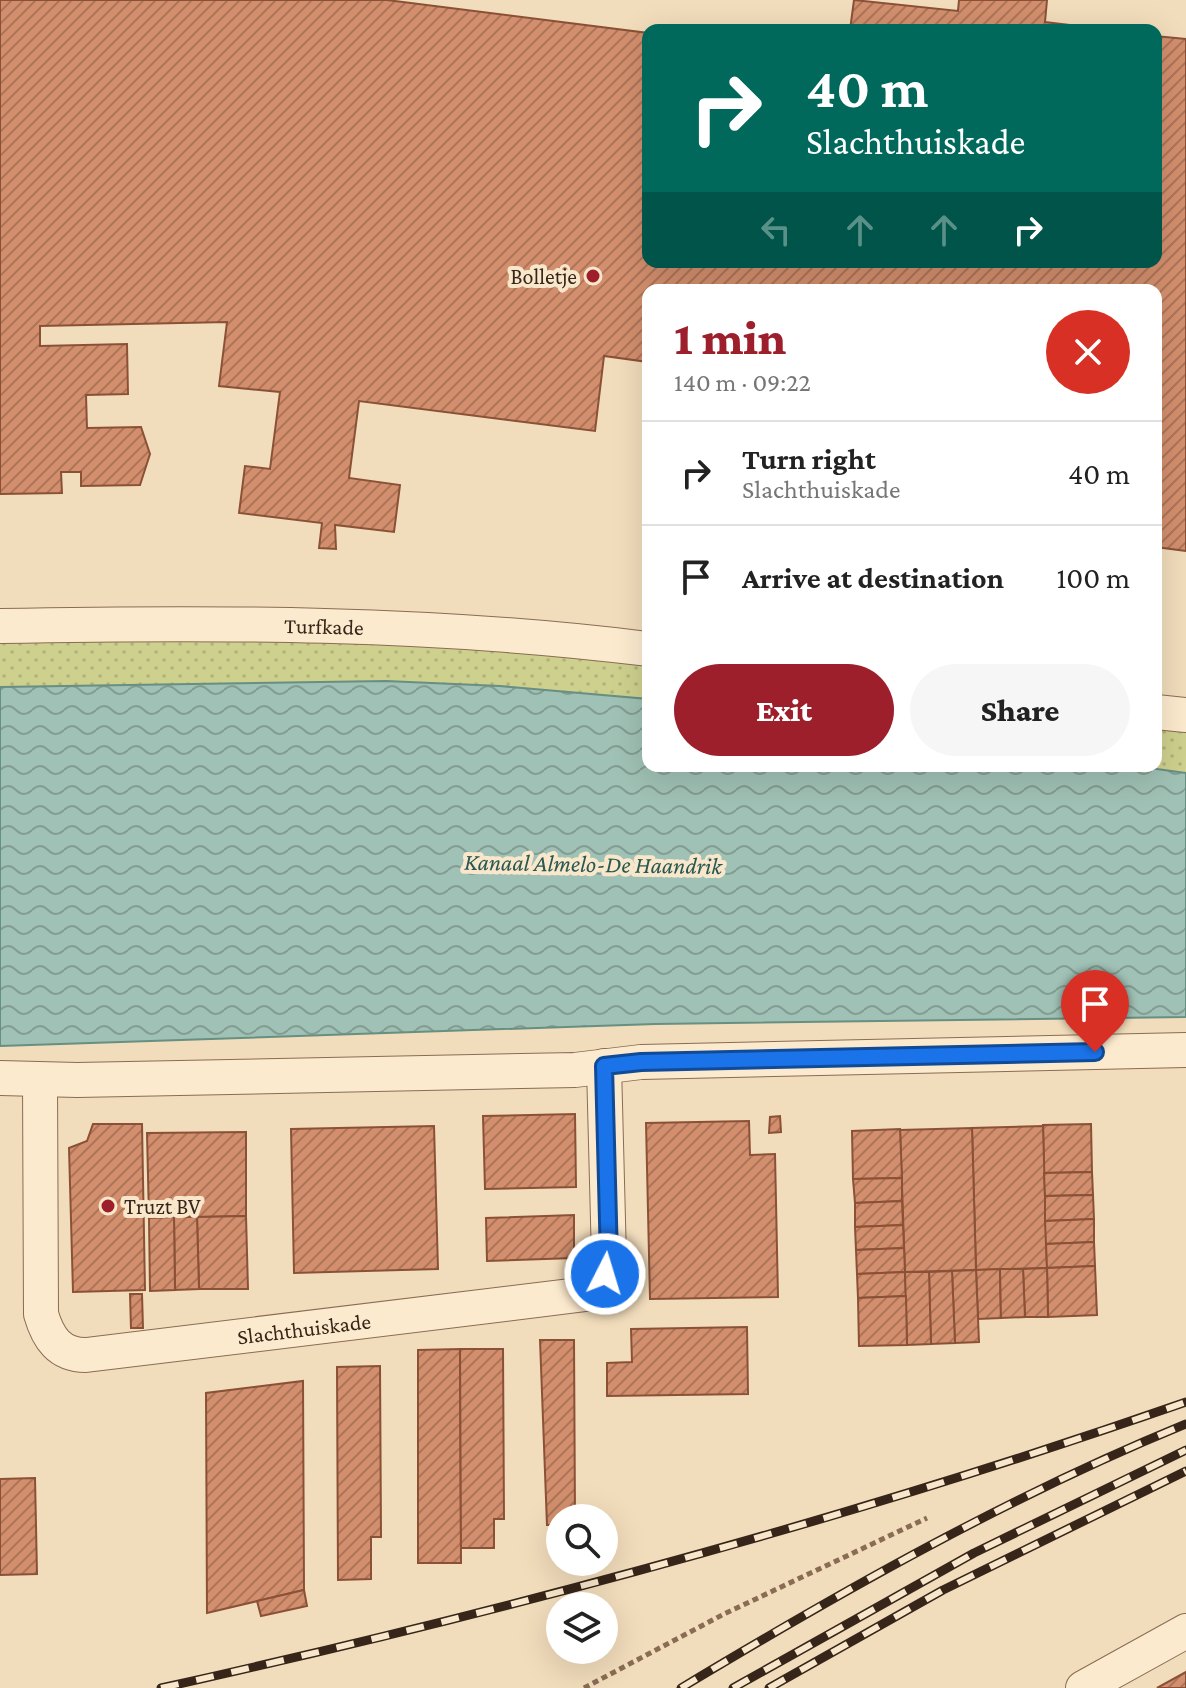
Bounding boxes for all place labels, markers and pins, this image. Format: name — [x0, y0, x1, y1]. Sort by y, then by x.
place label: Bolletje — [511, 264, 577, 289]
marker: Bolletje — [584, 267, 602, 285]
pin — [1061, 970, 1129, 1052]
place label: Truzt BV — [124, 1194, 201, 1219]
marker: Truzt BV — [99, 1197, 117, 1215]

